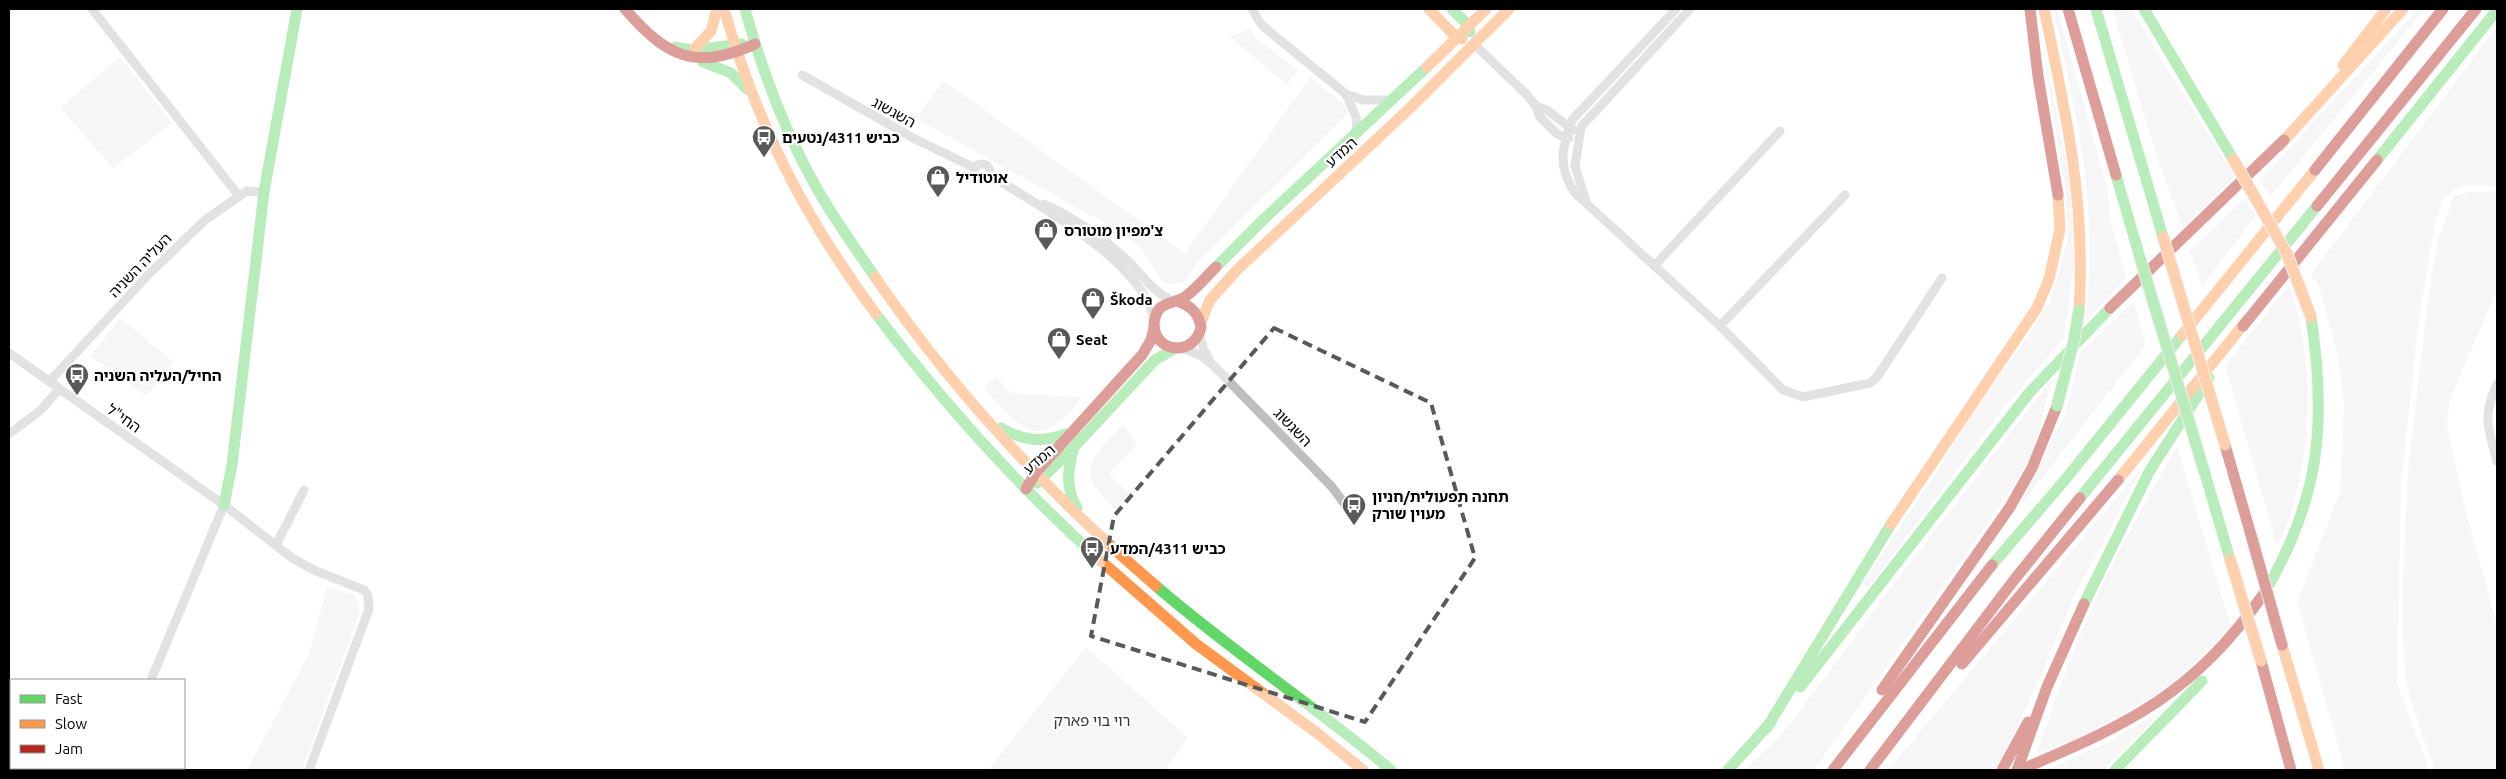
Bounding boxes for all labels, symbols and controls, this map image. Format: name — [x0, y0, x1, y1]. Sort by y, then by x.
street label: השגשוג — [869, 93, 919, 131]
bus stop icon: כביש 4311/נטעים — [751, 124, 777, 158]
place label: כביש 4311/נטעים — [782, 129, 900, 146]
street label: המדע — [1322, 134, 1360, 170]
shop icon: אוטודיל — [925, 164, 951, 198]
place label: אוטודיל — [956, 169, 1008, 186]
shop icon: צ'מפיון מוטורס — [1033, 217, 1059, 251]
place label: צ'מפיון מוטורס — [1064, 222, 1163, 239]
street label: העליה השניה — [105, 229, 175, 301]
shop icon: Škoda — [1080, 286, 1106, 320]
place label: Škoda — [1110, 291, 1153, 308]
shop icon: Seat — [1046, 326, 1072, 360]
place label: Seat — [1076, 331, 1108, 348]
bus stop icon: החיל/העליה השניה — [64, 362, 90, 396]
place label: החיל/העליה השניה — [94, 367, 222, 384]
street label: החי"ל — [104, 400, 144, 436]
street label: השגשוג — [1271, 404, 1315, 450]
street label: המדע — [1020, 441, 1058, 477]
place label: תחנה תפעולית/חניון מעוין שורק — [1372, 488, 1509, 522]
bus stop icon: תחנה תפעולית/חניון מעוין שורק — [1341, 492, 1367, 526]
bus stop icon: כביש 4311/המדע — [1079, 535, 1105, 569]
place label: כביש 4311/המדע — [1110, 540, 1226, 557]
legend — [10, 679, 185, 769]
text: Fast — [55, 690, 83, 707]
park label: רוי בוי פארק — [1054, 712, 1130, 729]
text: Slow — [55, 715, 88, 732]
text: Jam — [55, 740, 83, 757]

